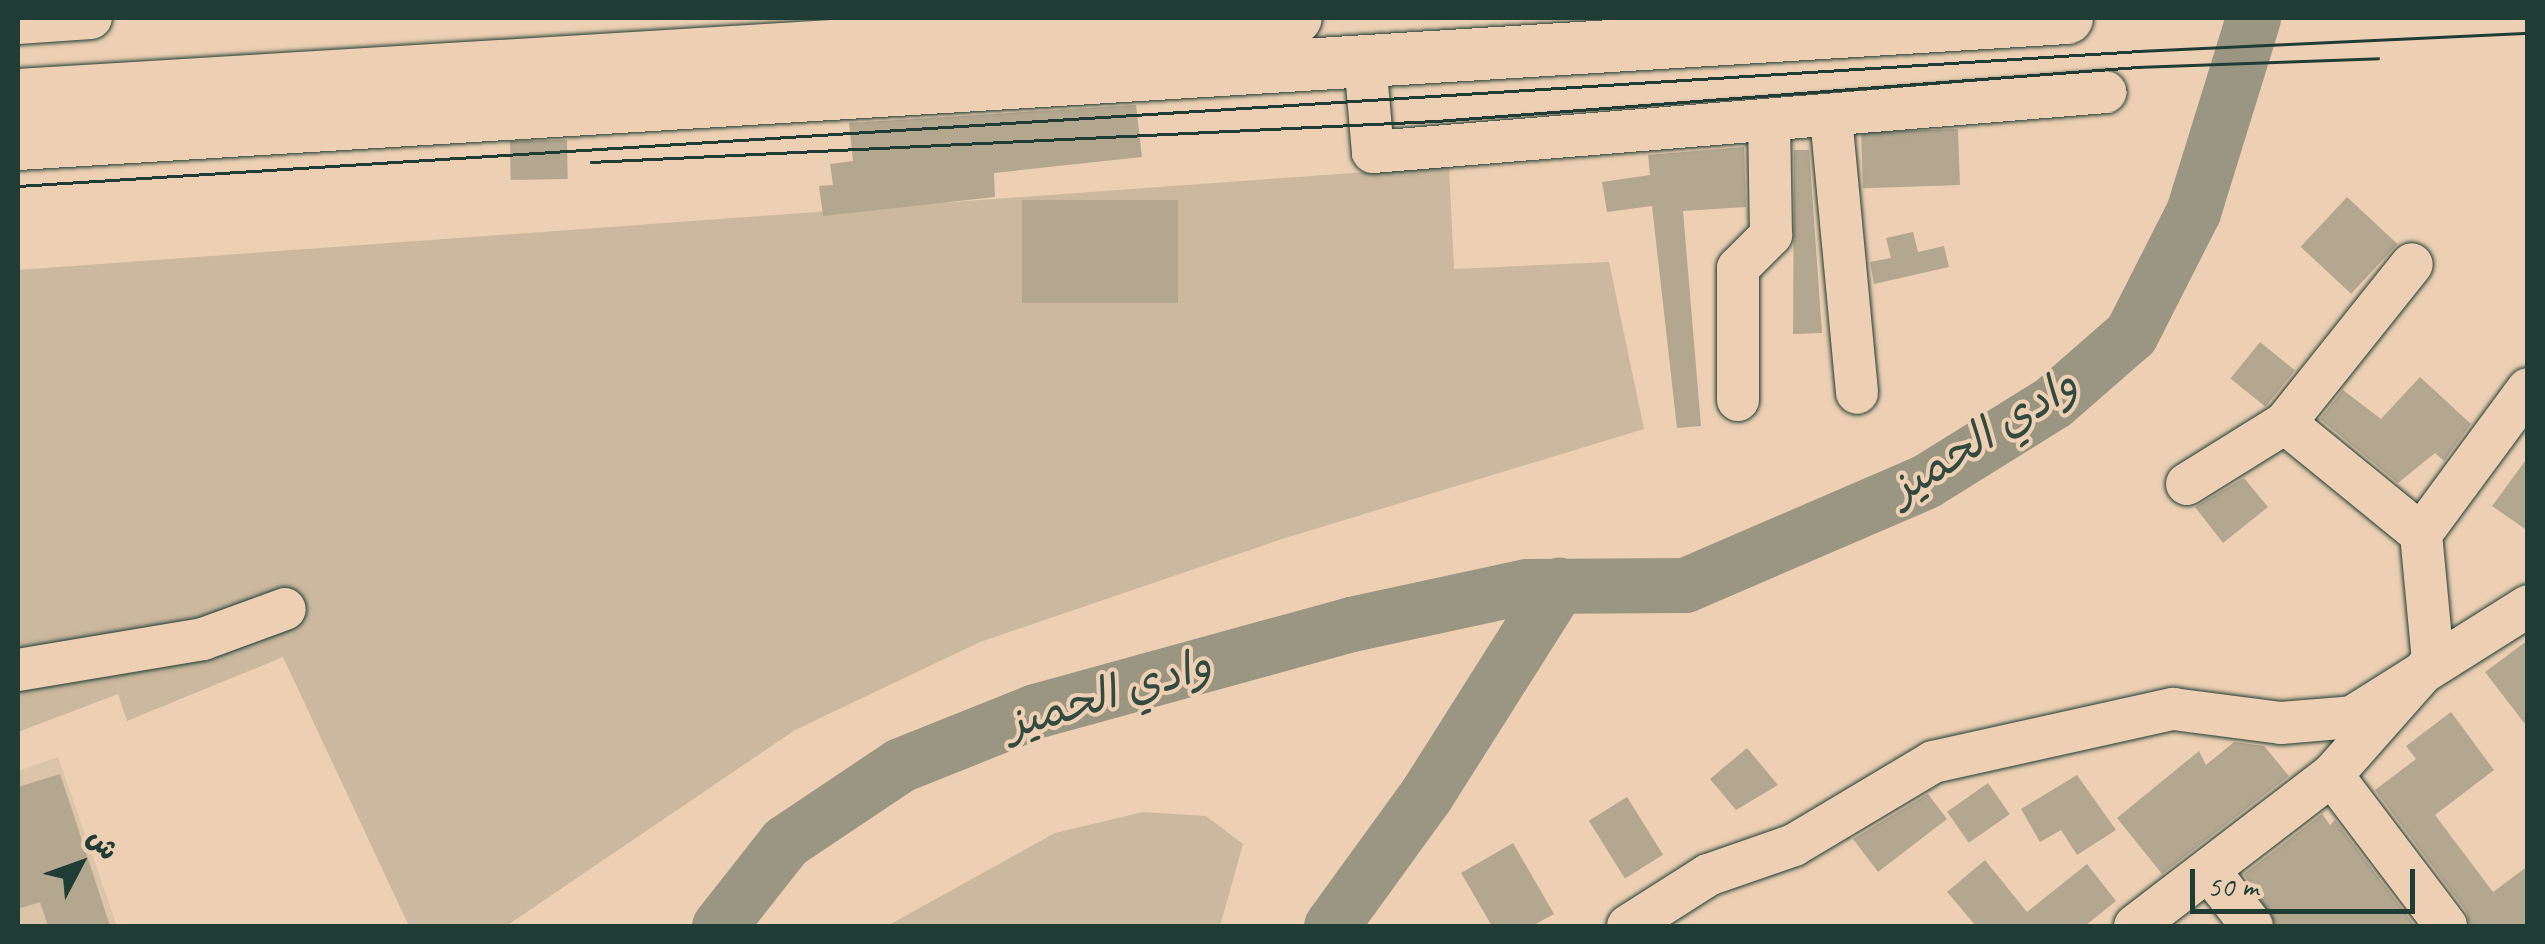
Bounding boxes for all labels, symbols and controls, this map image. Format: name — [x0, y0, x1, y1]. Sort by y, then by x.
water label: وادي الحميز — [1879, 357, 2087, 515]
water label: وادي الحميز — [999, 637, 1217, 751]
north arrow — [30, 814, 130, 914]
text: ش — [80, 821, 126, 867]
scale bar — [2195, 849, 2420, 911]
text: 50 m — [2207, 867, 2258, 905]

